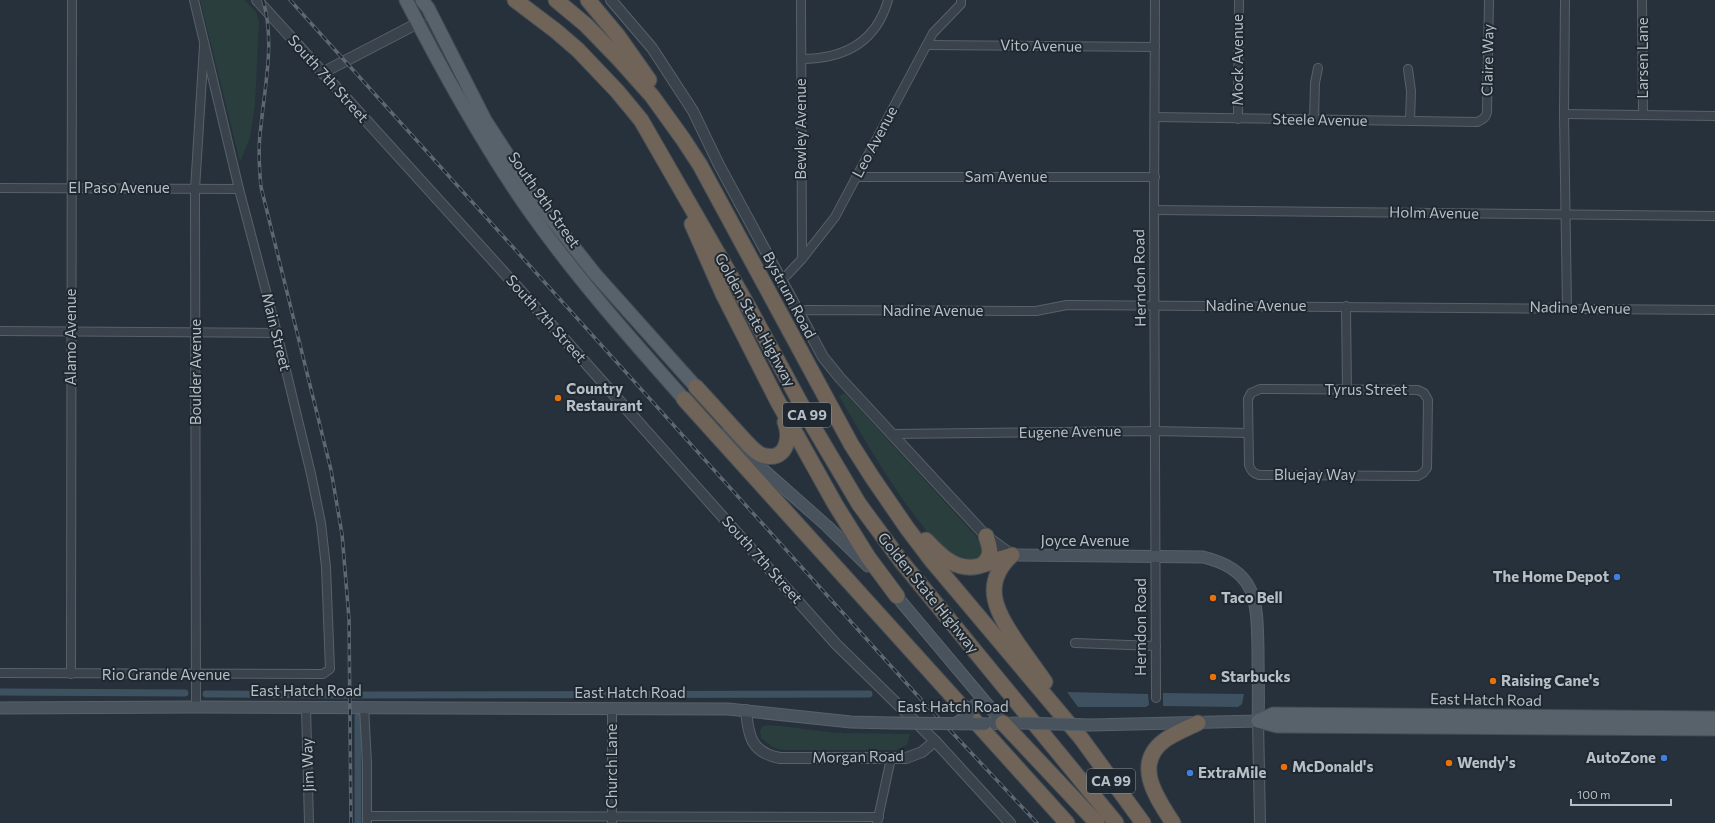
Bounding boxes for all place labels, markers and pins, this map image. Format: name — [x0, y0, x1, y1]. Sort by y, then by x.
place label: Country Restaurant — [566, 379, 642, 414]
marker: Country Restaurant — [553, 393, 563, 403]
place label: The Home Depot — [1493, 567, 1609, 585]
marker: The Home Depot — [1612, 572, 1622, 582]
place label: Taco Bell — [1221, 588, 1283, 606]
marker: Taco Bell — [1208, 593, 1218, 603]
place label: Starbucks — [1221, 667, 1291, 685]
place label: Raising Cane's — [1501, 671, 1599, 689]
marker: Starbucks — [1208, 672, 1218, 682]
marker: Raising Cane's — [1488, 676, 1498, 686]
place label: AutoZone — [1586, 748, 1656, 766]
place label: Wendy's — [1457, 753, 1516, 771]
marker: AutoZone — [1659, 753, 1669, 763]
place label: McDonald's — [1292, 757, 1373, 775]
marker: Wendy's — [1444, 758, 1454, 768]
marker: McDonald's — [1279, 762, 1289, 772]
place label: ExtraMile — [1198, 763, 1266, 781]
marker: ExtraMile — [1185, 768, 1195, 778]

